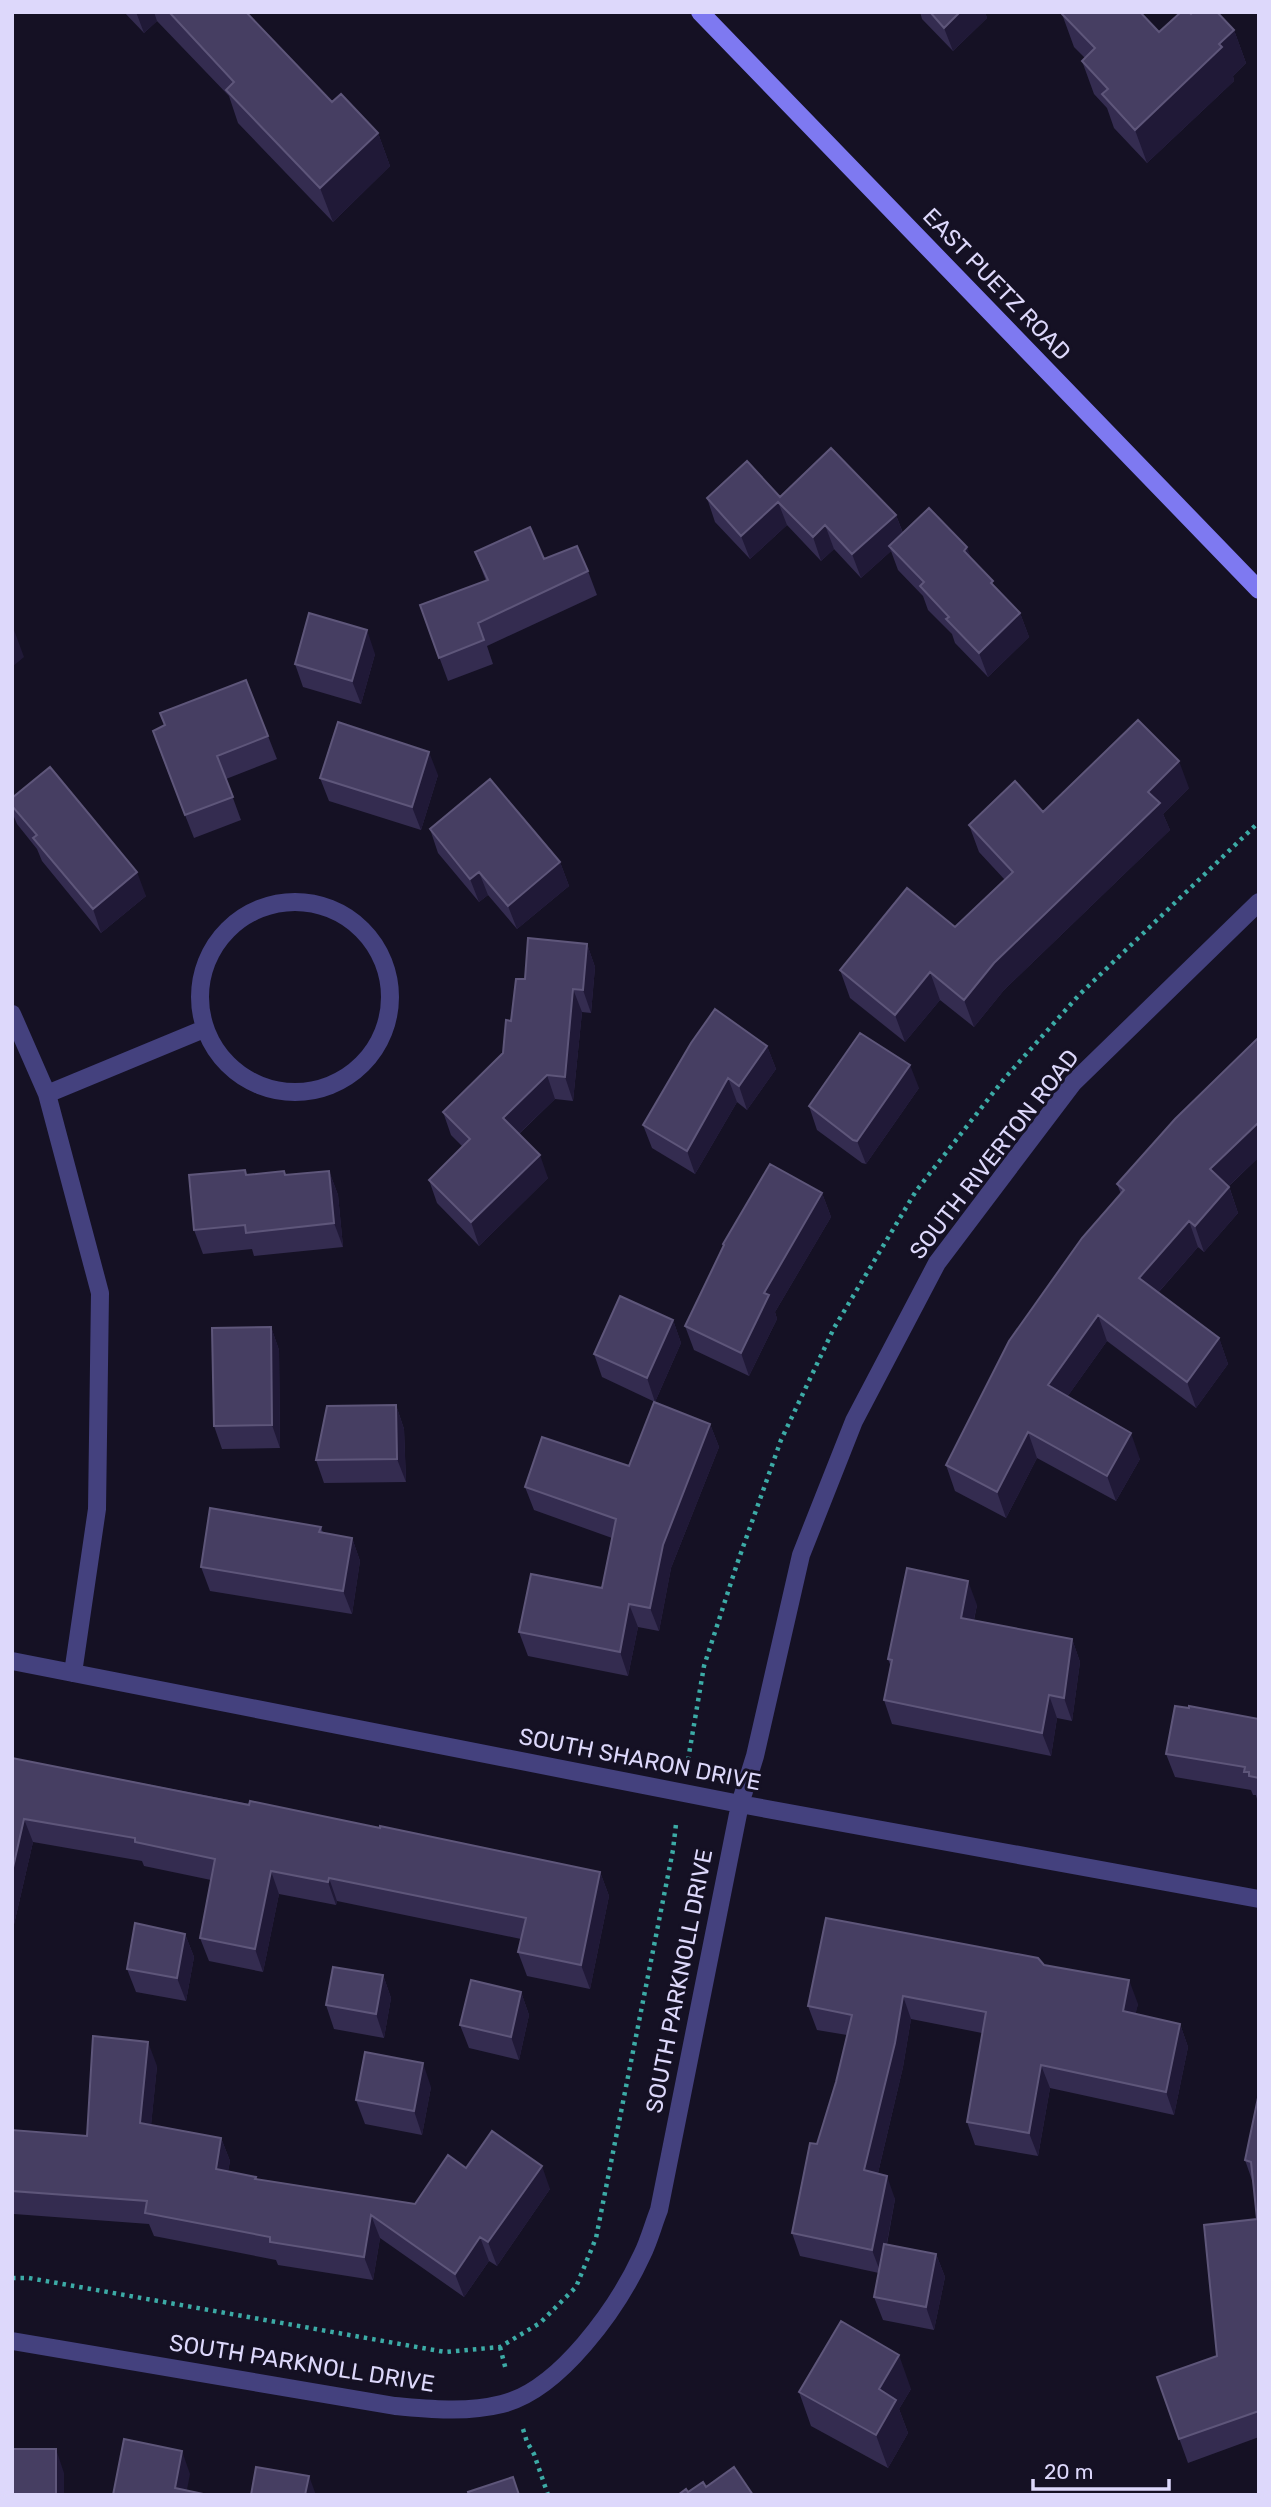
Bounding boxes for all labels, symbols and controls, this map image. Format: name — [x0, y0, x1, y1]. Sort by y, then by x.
street label: EAST PUETZ ROAD — [917, 202, 1077, 366]
street label: SOUTH RIVERTON ROAD — [903, 1044, 1085, 1264]
street label: SOUTH SHARON DRIVE — [517, 1722, 763, 1796]
street label: SOUTH PARKNOLL DRIVE — [640, 1847, 718, 2115]
street label: SOUTH PARKNOLL DRIVE — [167, 2328, 437, 2398]
scale bar — [1033, 2448, 1170, 2492]
text: 20 m — [1044, 2459, 1093, 2484]

